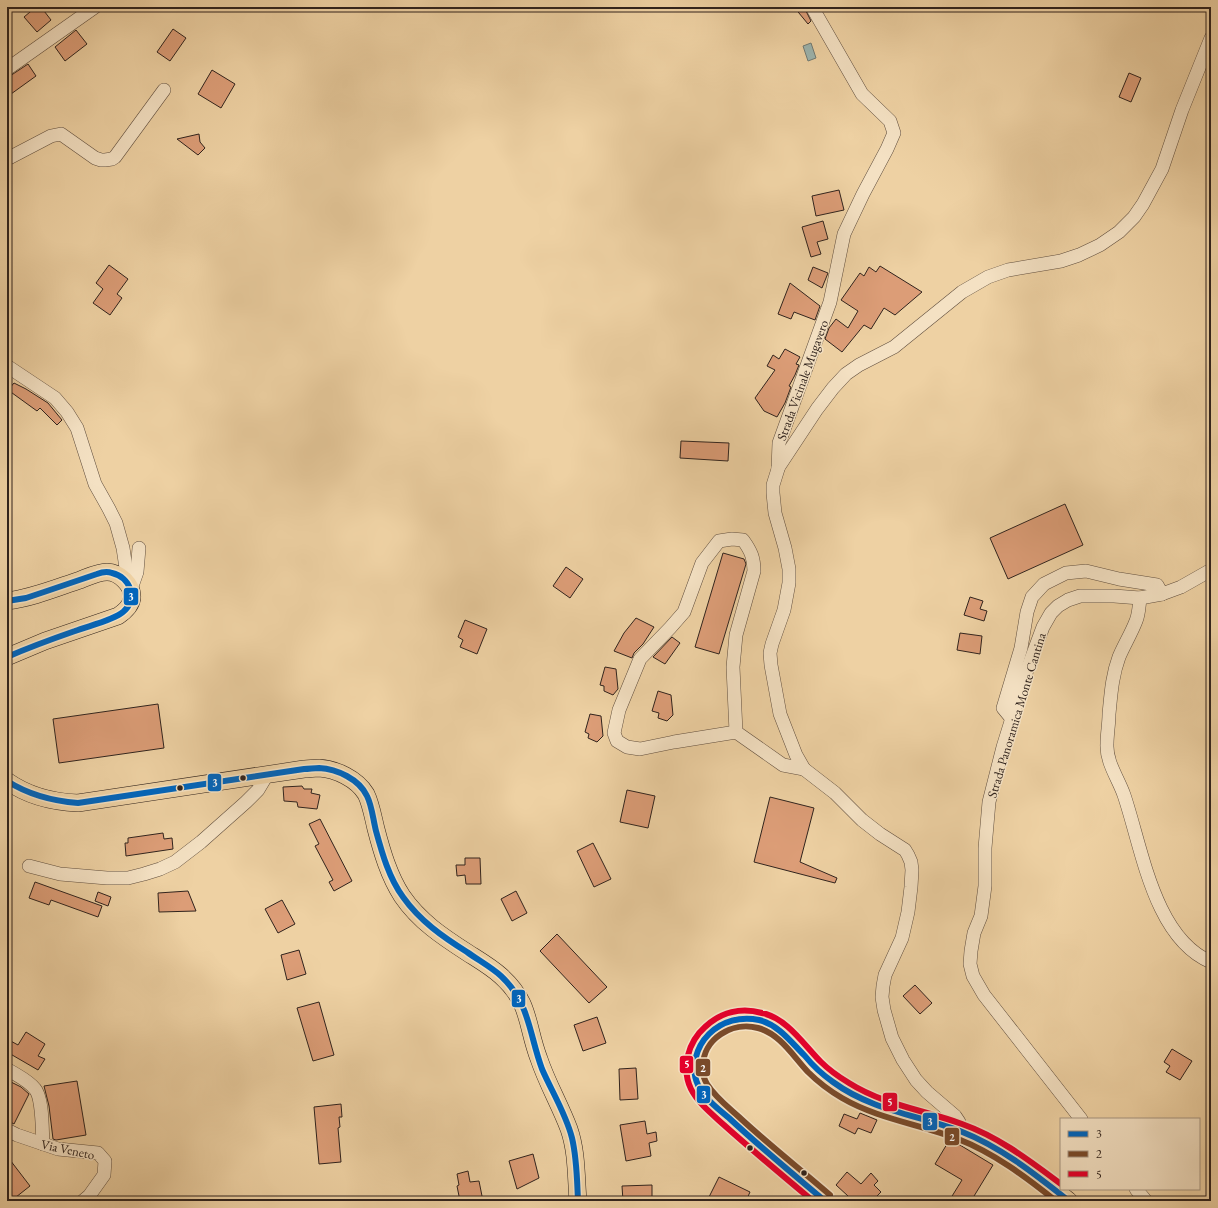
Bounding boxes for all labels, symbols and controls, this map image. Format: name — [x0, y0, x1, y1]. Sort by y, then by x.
street label: Strada Vicinale Mugavero — [773, 317, 832, 443]
line badge: 3 — [123, 587, 139, 606]
text: 3 — [128, 589, 134, 603]
street label: Strada Panoramica Monte Cantina — [983, 630, 1050, 800]
line badge: 3 — [207, 773, 222, 792]
unlabelled marker — [238, 773, 248, 783]
text: 3 — [212, 775, 218, 789]
unlabelled marker — [175, 783, 185, 793]
line badge: 3 — [511, 989, 526, 1008]
text: 3 — [516, 991, 522, 1005]
line badge: 5 — [679, 1055, 694, 1074]
text: 5 — [684, 1057, 690, 1071]
line badge: 2 — [695, 1058, 711, 1077]
text: 2 — [700, 1061, 706, 1075]
line badge: 3 — [696, 1085, 711, 1104]
text: 3 — [701, 1087, 707, 1101]
line badge: 5 — [882, 1092, 898, 1112]
text: 5 — [887, 1095, 893, 1109]
line badge: 3 — [922, 1112, 938, 1131]
text: 3 — [927, 1114, 933, 1128]
legend — [1060, 1118, 1200, 1190]
text: 3 — [1096, 1126, 1102, 1142]
line badge: 2 — [944, 1127, 960, 1146]
text: 2 — [949, 1130, 955, 1144]
street label: Via Veneto — [40, 1136, 96, 1163]
unlabelled marker — [745, 1143, 755, 1153]
text: 2 — [1096, 1146, 1102, 1162]
text: 5 — [1096, 1166, 1102, 1182]
unlabelled marker — [799, 1168, 809, 1178]

